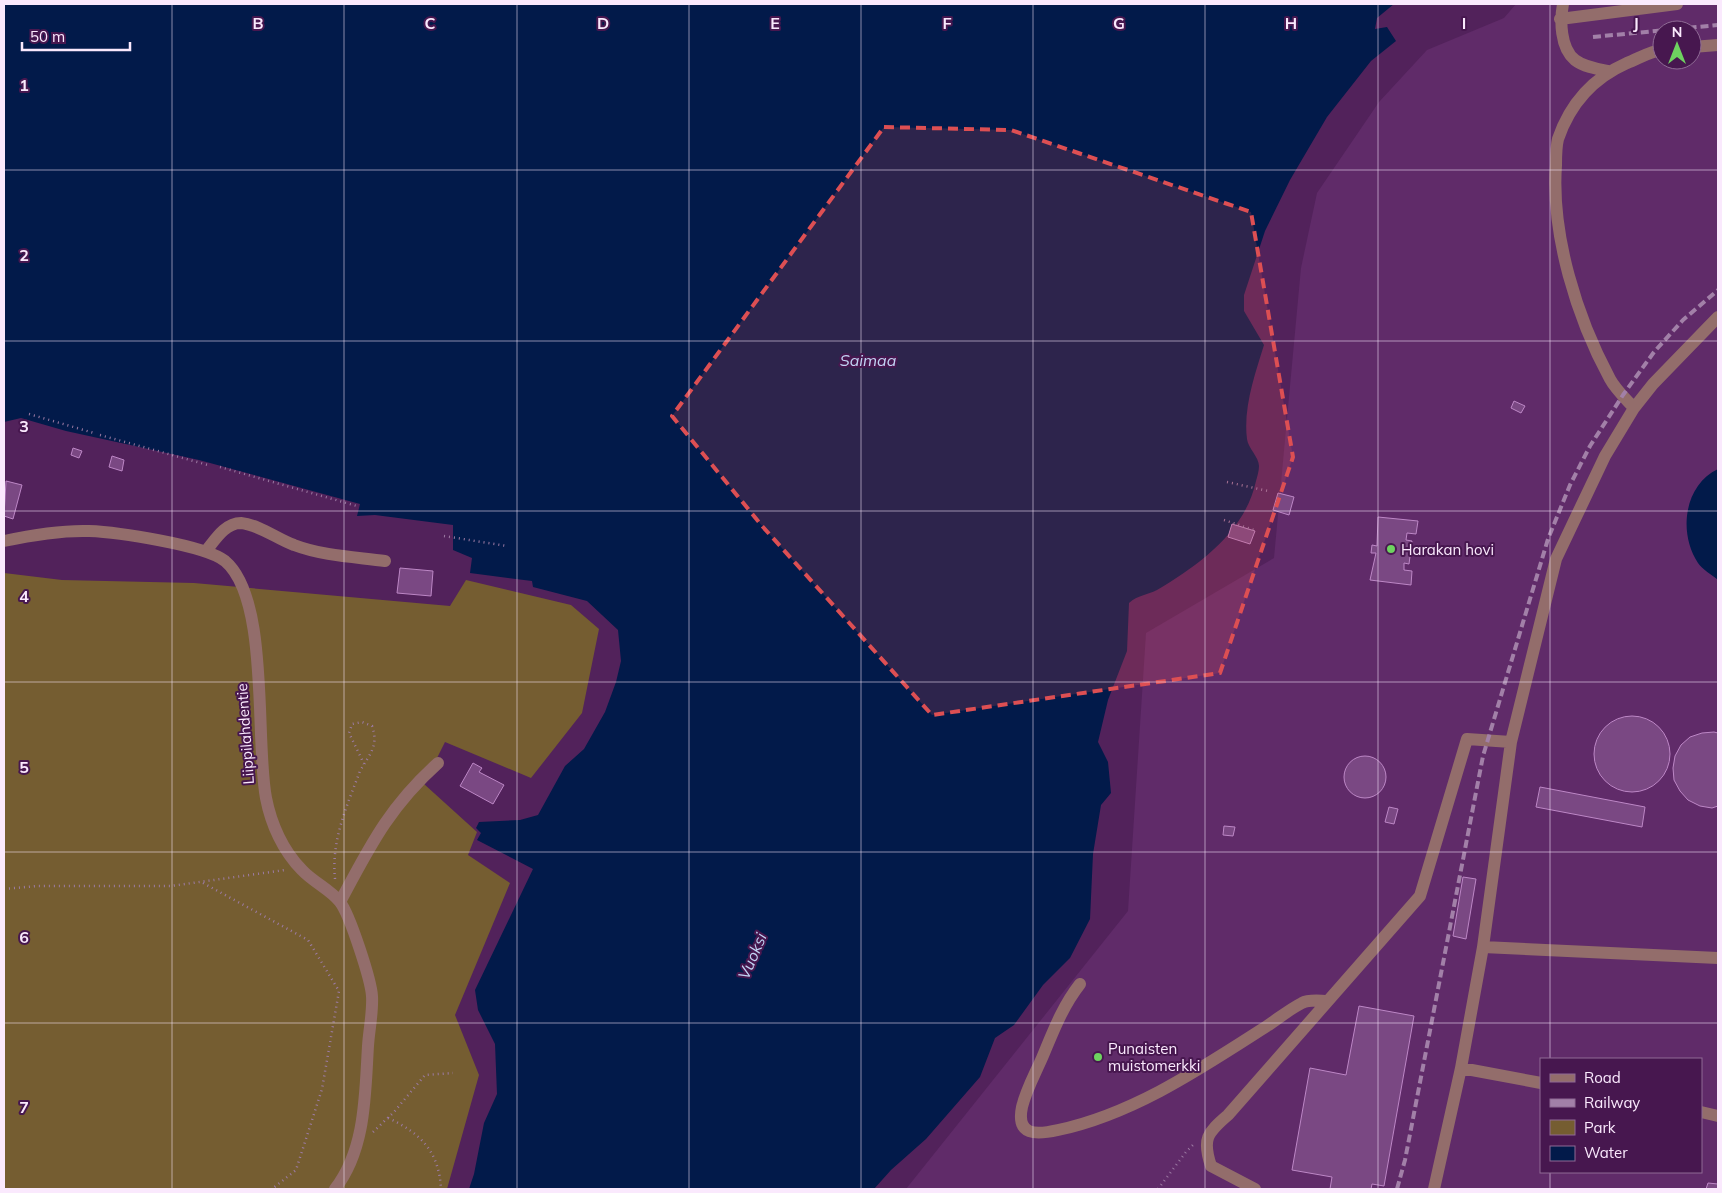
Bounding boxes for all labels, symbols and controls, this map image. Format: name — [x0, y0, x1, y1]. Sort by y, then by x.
text: B — [252, 13, 264, 33]
text: C — [425, 13, 436, 33]
text: D — [597, 13, 609, 33]
text: E — [770, 13, 780, 33]
text: F — [942, 13, 952, 33]
text: G — [1113, 13, 1125, 33]
text: H — [1285, 13, 1297, 33]
text: I — [1462, 13, 1466, 33]
text: J — [1633, 13, 1639, 33]
scale bar — [22, 20, 130, 52]
north arrow — [1652, 20, 1702, 70]
text: N — [1672, 23, 1682, 41]
text: 50 m — [30, 27, 65, 46]
text: 1 — [19, 75, 29, 95]
text: 2 — [19, 245, 29, 265]
water label: Saimaa — [840, 350, 897, 370]
text: 3 — [19, 416, 29, 436]
place label: Harakan hovi — [1401, 540, 1494, 559]
marker: Harakan hovi — [1385, 543, 1397, 555]
text: 4 — [19, 586, 29, 606]
street label: Liippilahdentie — [232, 683, 258, 785]
text: 5 — [19, 757, 29, 777]
text: 6 — [19, 927, 29, 947]
water label: Vuoksi — [733, 930, 771, 982]
place label: Punaisten muistomerkki — [1108, 1039, 1200, 1075]
marker: Punaisten muistomerkki — [1092, 1051, 1104, 1063]
legend — [1540, 1058, 1702, 1173]
text: Road — [1584, 1068, 1621, 1087]
text: Railway — [1584, 1093, 1640, 1112]
text: 7 — [19, 1097, 29, 1117]
text: Park — [1584, 1118, 1616, 1137]
text: Water — [1584, 1143, 1628, 1162]

